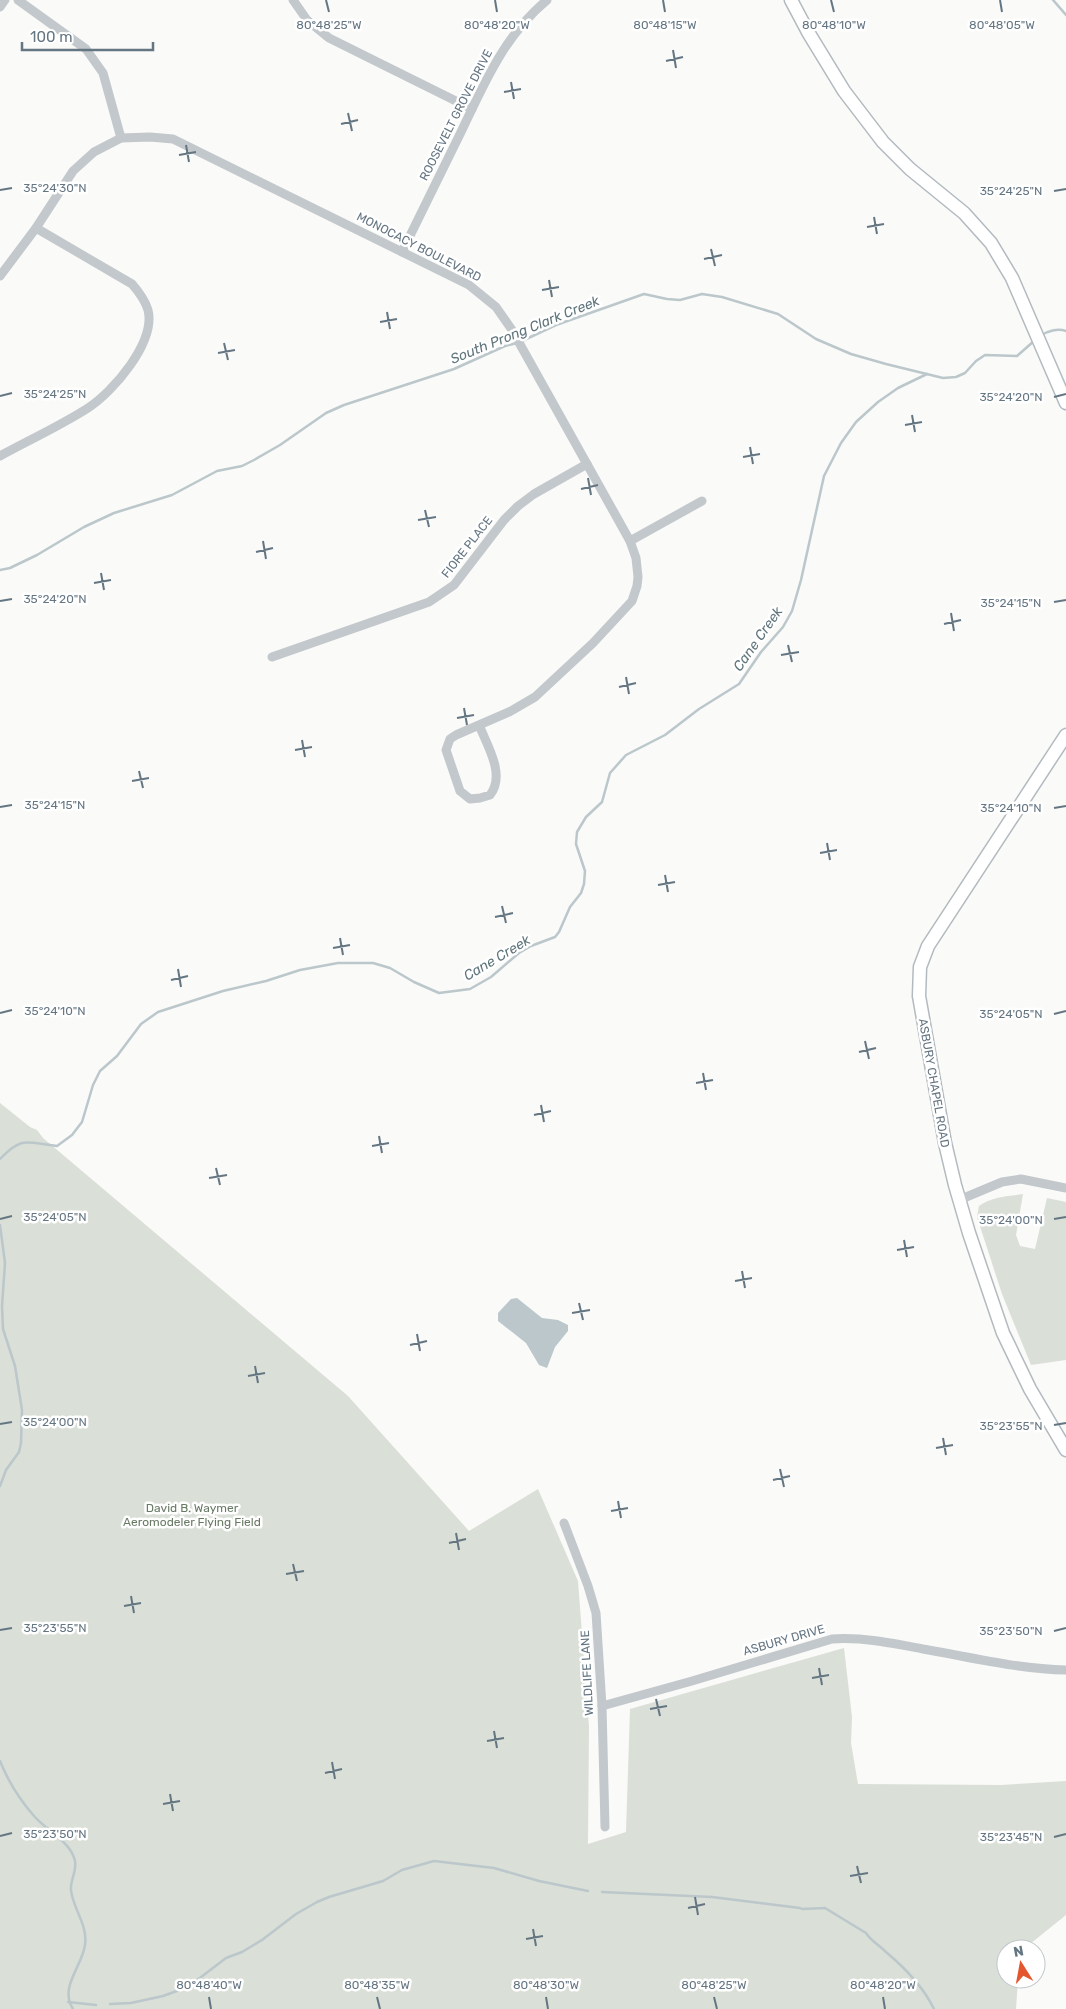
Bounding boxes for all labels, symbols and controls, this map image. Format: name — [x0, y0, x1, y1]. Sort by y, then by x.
text: 80°48'25"W — [296, 18, 362, 32]
text: 80°48'20"W — [464, 18, 530, 32]
text: 80°48'15"W — [633, 18, 697, 32]
text: 80°48'10"W — [802, 18, 866, 32]
text: 80°48'05"W — [969, 18, 1035, 32]
scale bar — [22, 20, 154, 52]
text: 100 m — [30, 28, 72, 46]
street label: ROOSEVELT GROVE DRIVE — [417, 47, 495, 183]
text: 35°24'30"N — [23, 181, 87, 195]
text: 35°24'25"N — [980, 184, 1042, 198]
street label: MONOCACY BOULEVARD — [354, 209, 484, 285]
water label: South Prong Clark Creek — [448, 292, 603, 368]
text: 35°24'25"N — [24, 387, 86, 401]
text: 35°24'20"N — [979, 390, 1043, 404]
street label: FIORE PLACE — [439, 513, 495, 581]
text: 35°24'20"N — [23, 592, 87, 606]
text: 35°24'15"N — [981, 596, 1041, 610]
water label: Cane Creek — [730, 603, 787, 674]
text: 35°24'15"N — [25, 798, 85, 812]
text: 35°24'10"N — [980, 801, 1042, 815]
water label: Cane Creek — [461, 931, 534, 985]
text: 35°24'10"N — [24, 1004, 86, 1018]
text: 35°24'05"N — [979, 1007, 1043, 1021]
street label: ASBURY CHAPEL ROAD — [916, 1017, 952, 1149]
text: 35°24'05"N — [23, 1210, 87, 1224]
text: 35°24'00"N — [979, 1213, 1043, 1227]
text: 35°24'00"N — [23, 1415, 87, 1429]
text: 35°23'55"N — [980, 1419, 1042, 1433]
park label: David B. Waymer Aeromodeler Flying Field — [123, 1501, 261, 1529]
text: 35°23'55"N — [24, 1621, 86, 1635]
street label: ASBURY DRIVE — [742, 1622, 826, 1658]
text: 35°23'50"N — [979, 1624, 1043, 1638]
street label: WILDLIFE LANE — [578, 1630, 596, 1716]
text: 35°23'50"N — [23, 1827, 87, 1841]
text: 35°23'45"N — [980, 1830, 1042, 1844]
north arrow — [996, 1939, 1046, 1989]
text: N — [1012, 1942, 1025, 1961]
text: 80°48'40"W — [176, 1978, 242, 1992]
text: 80°48'35"W — [344, 1978, 410, 1992]
text: 80°48'30"W — [513, 1978, 579, 1992]
text: 80°48'25"W — [681, 1978, 747, 1992]
text: 80°48'20"W — [850, 1978, 916, 1992]

